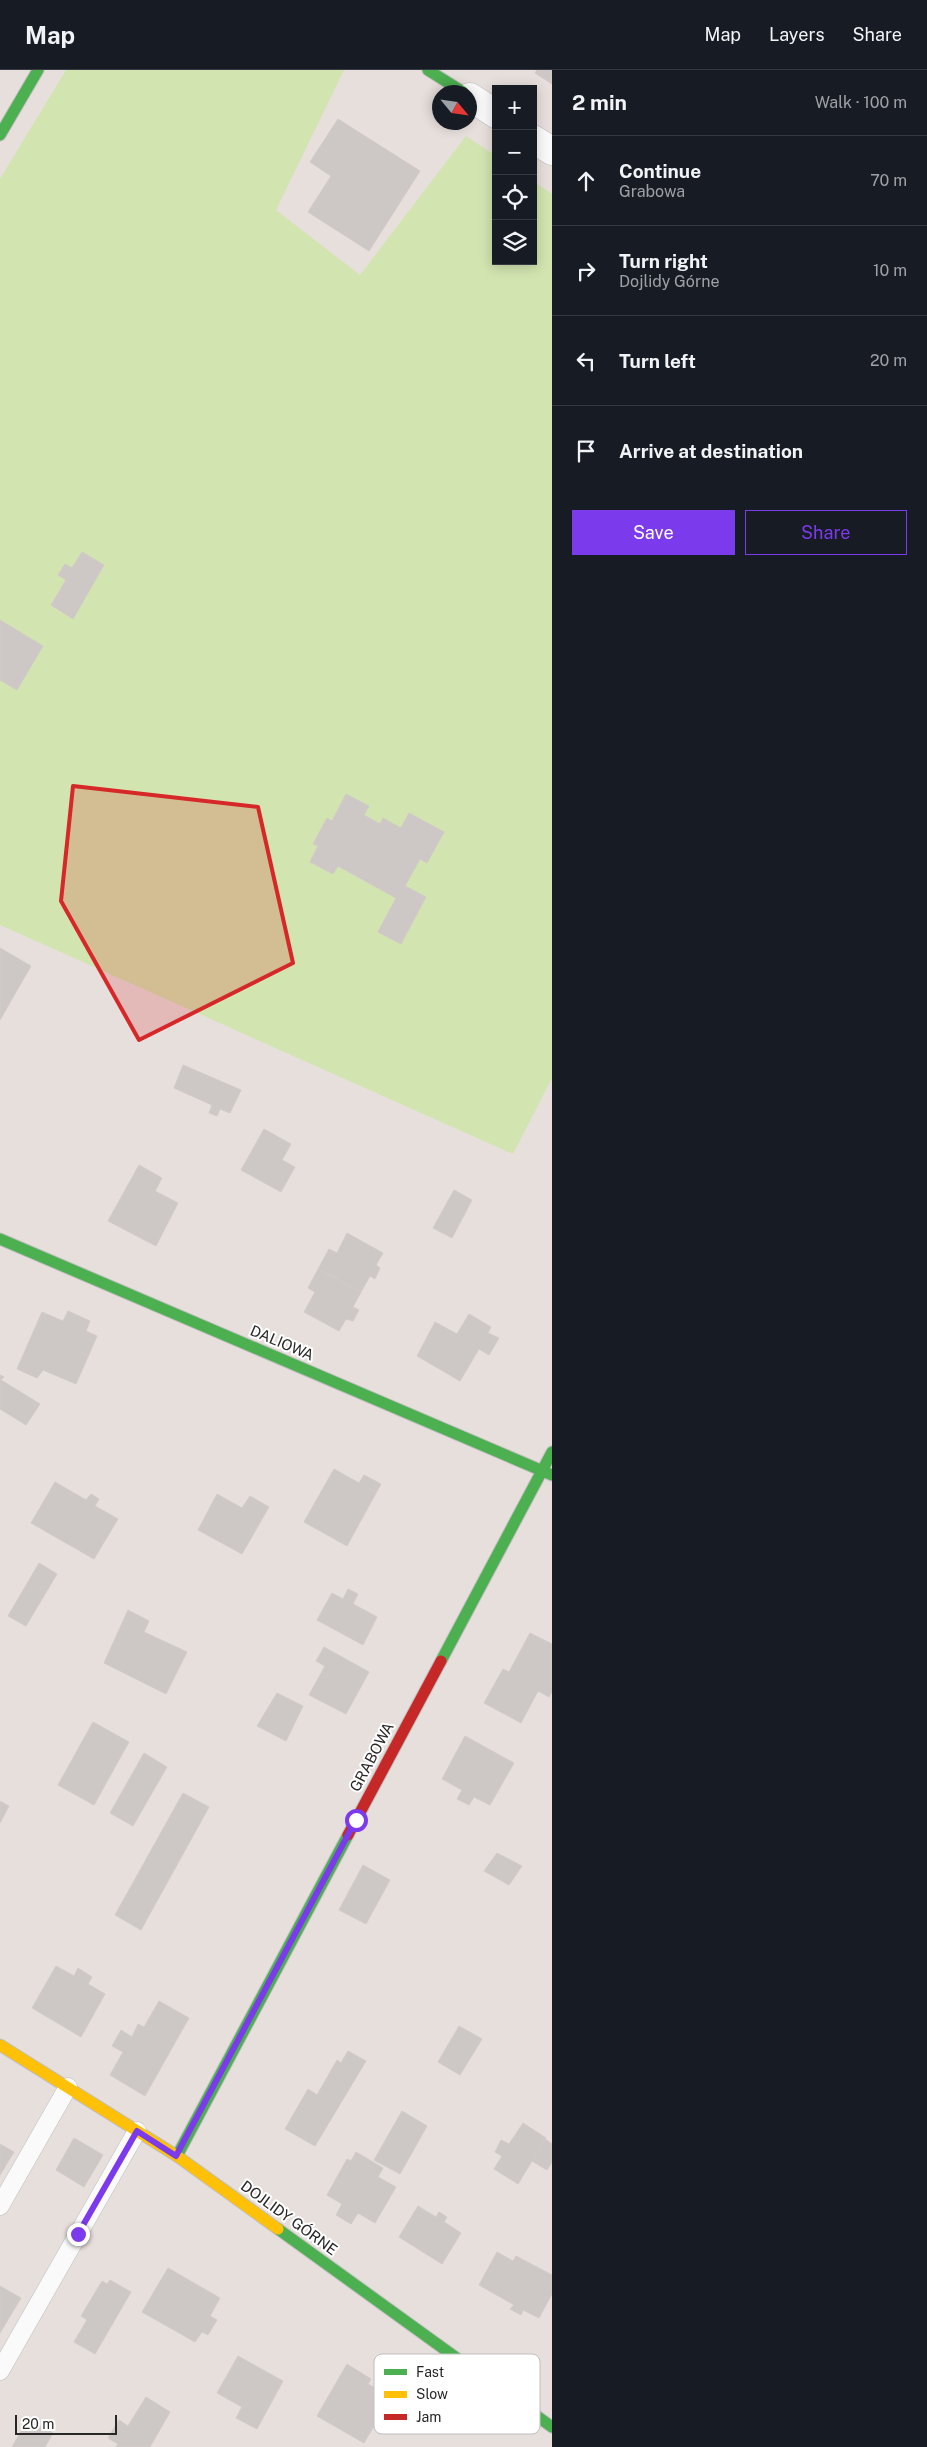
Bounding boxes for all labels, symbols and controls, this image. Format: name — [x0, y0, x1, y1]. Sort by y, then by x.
text: Map — [25, 21, 75, 49]
text: Map — [705, 24, 741, 45]
text: Layers — [769, 24, 825, 45]
text: Share — [853, 24, 902, 45]
north arrow — [432, 85, 477, 130]
map controls — [492, 85, 537, 265]
button: + — [492, 85, 537, 130]
text: 2 min — [572, 90, 627, 115]
text: Walk · 100 m — [815, 93, 907, 112]
button: − — [492, 130, 537, 175]
text: Continue — [619, 160, 701, 182]
icon: ahead — [572, 167, 600, 195]
text: 70 m — [870, 171, 907, 190]
button: locate — [492, 175, 537, 220]
text: Grabowa — [619, 182, 685, 201]
button: layers — [492, 220, 537, 265]
text: Turn right — [619, 250, 708, 272]
icon: right — [572, 257, 600, 285]
text: 10 m — [873, 261, 907, 280]
text: Dojlidy Górne — [619, 272, 719, 291]
icon: left — [572, 347, 600, 375]
text: Turn left — [619, 350, 696, 372]
text: 20 m — [870, 351, 907, 370]
icon: arrive — [572, 437, 600, 465]
text: Arrive at destination — [619, 440, 803, 462]
button: Save — [572, 510, 735, 555]
button: Share — [745, 510, 907, 555]
street label: DALIOWA — [248, 1322, 317, 1364]
street label: GRABOWA — [346, 1719, 397, 1794]
route start — [345, 1809, 368, 1832]
street label: DOJLIDY GÓRNE — [238, 2176, 341, 2258]
route end — [67, 2223, 90, 2246]
legend — [374, 2354, 540, 2434]
text: Fast — [416, 2364, 444, 2380]
text: Slow — [416, 2386, 448, 2402]
text: Jam — [416, 2409, 441, 2425]
scale bar — [15, 2412, 118, 2435]
text: 20 m — [22, 2416, 54, 2432]

